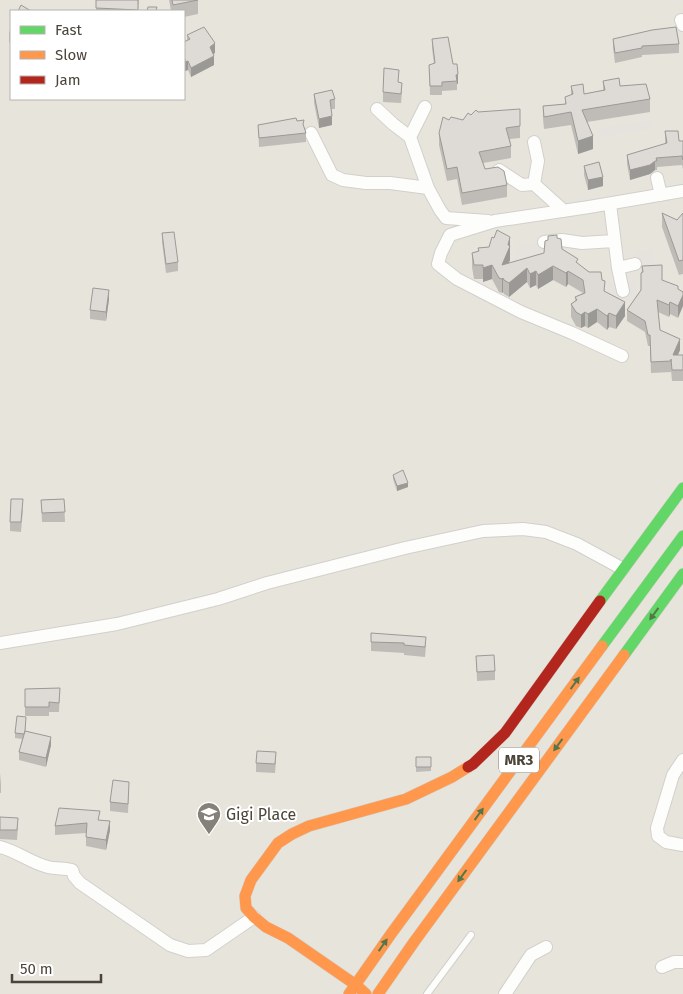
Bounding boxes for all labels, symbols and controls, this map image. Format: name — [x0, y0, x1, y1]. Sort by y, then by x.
legend — [10, 10, 185, 100]
text: Fast — [55, 21, 82, 39]
text: Slow — [55, 46, 87, 64]
text: Jam — [55, 71, 81, 89]
one-way arrow — [649, 607, 659, 621]
one-way arrow — [570, 677, 581, 690]
one-way arrow — [553, 738, 563, 752]
road number: MR3 — [499, 748, 539, 772]
school or university icon: Gigi Place — [196, 801, 222, 835]
place label: Gigi Place — [226, 805, 296, 824]
one-way arrow — [474, 807, 484, 821]
one-way arrow — [457, 869, 467, 883]
one-way arrow — [378, 938, 388, 952]
scale bar — [12, 952, 101, 984]
text: 50 m — [20, 960, 53, 978]

